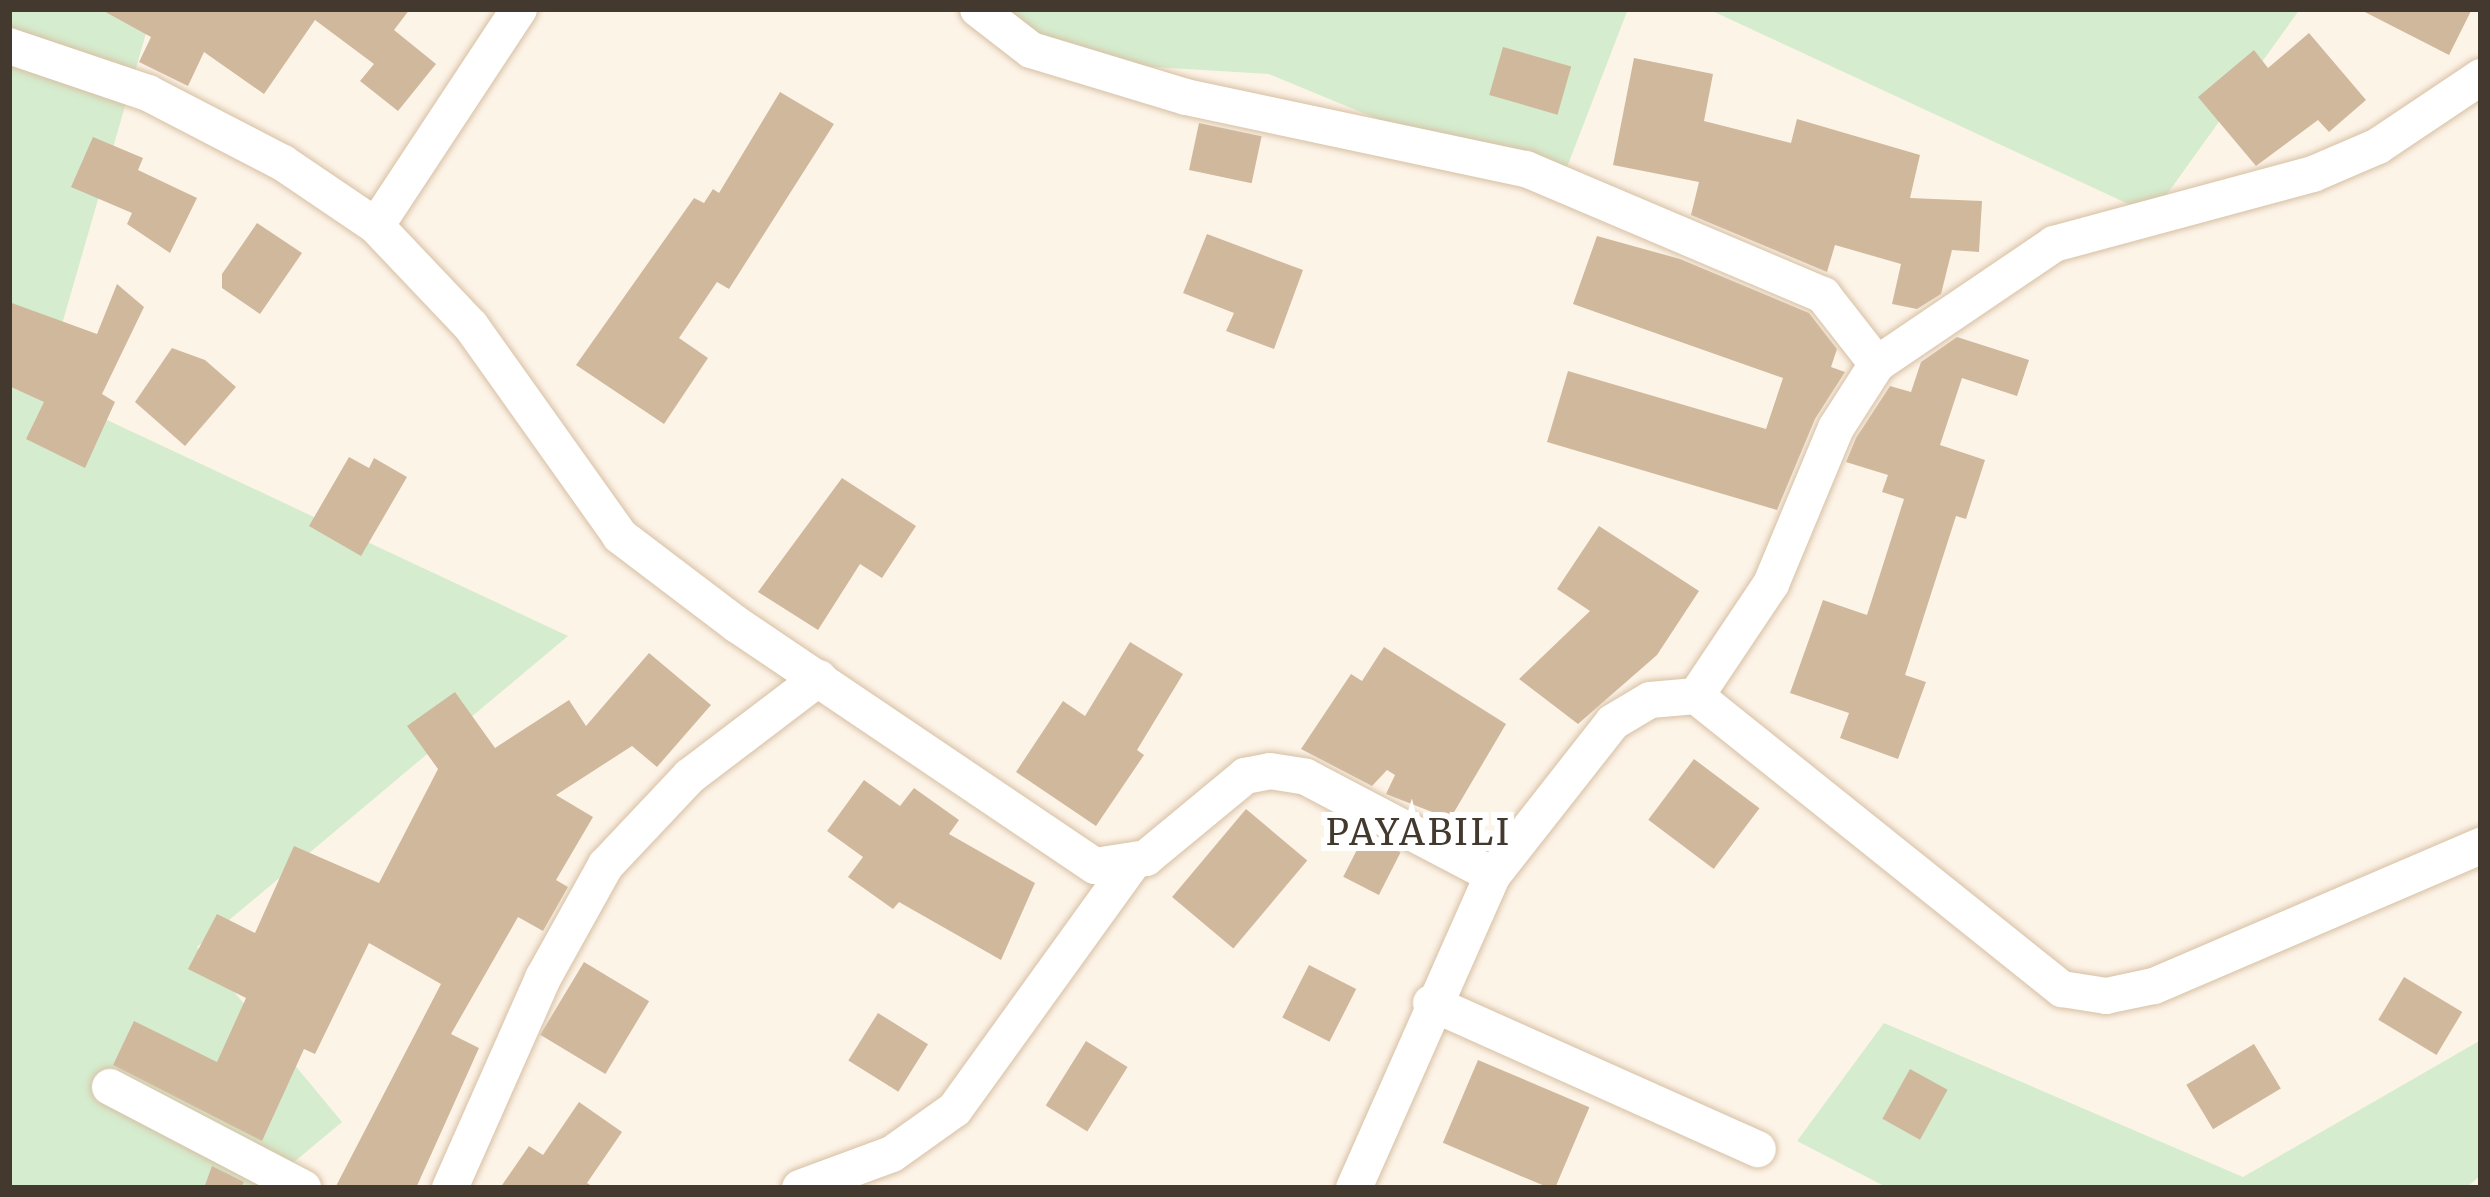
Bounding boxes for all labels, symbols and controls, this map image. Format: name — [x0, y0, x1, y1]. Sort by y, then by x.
district label: PAYABILI — [1326, 811, 1512, 855]

